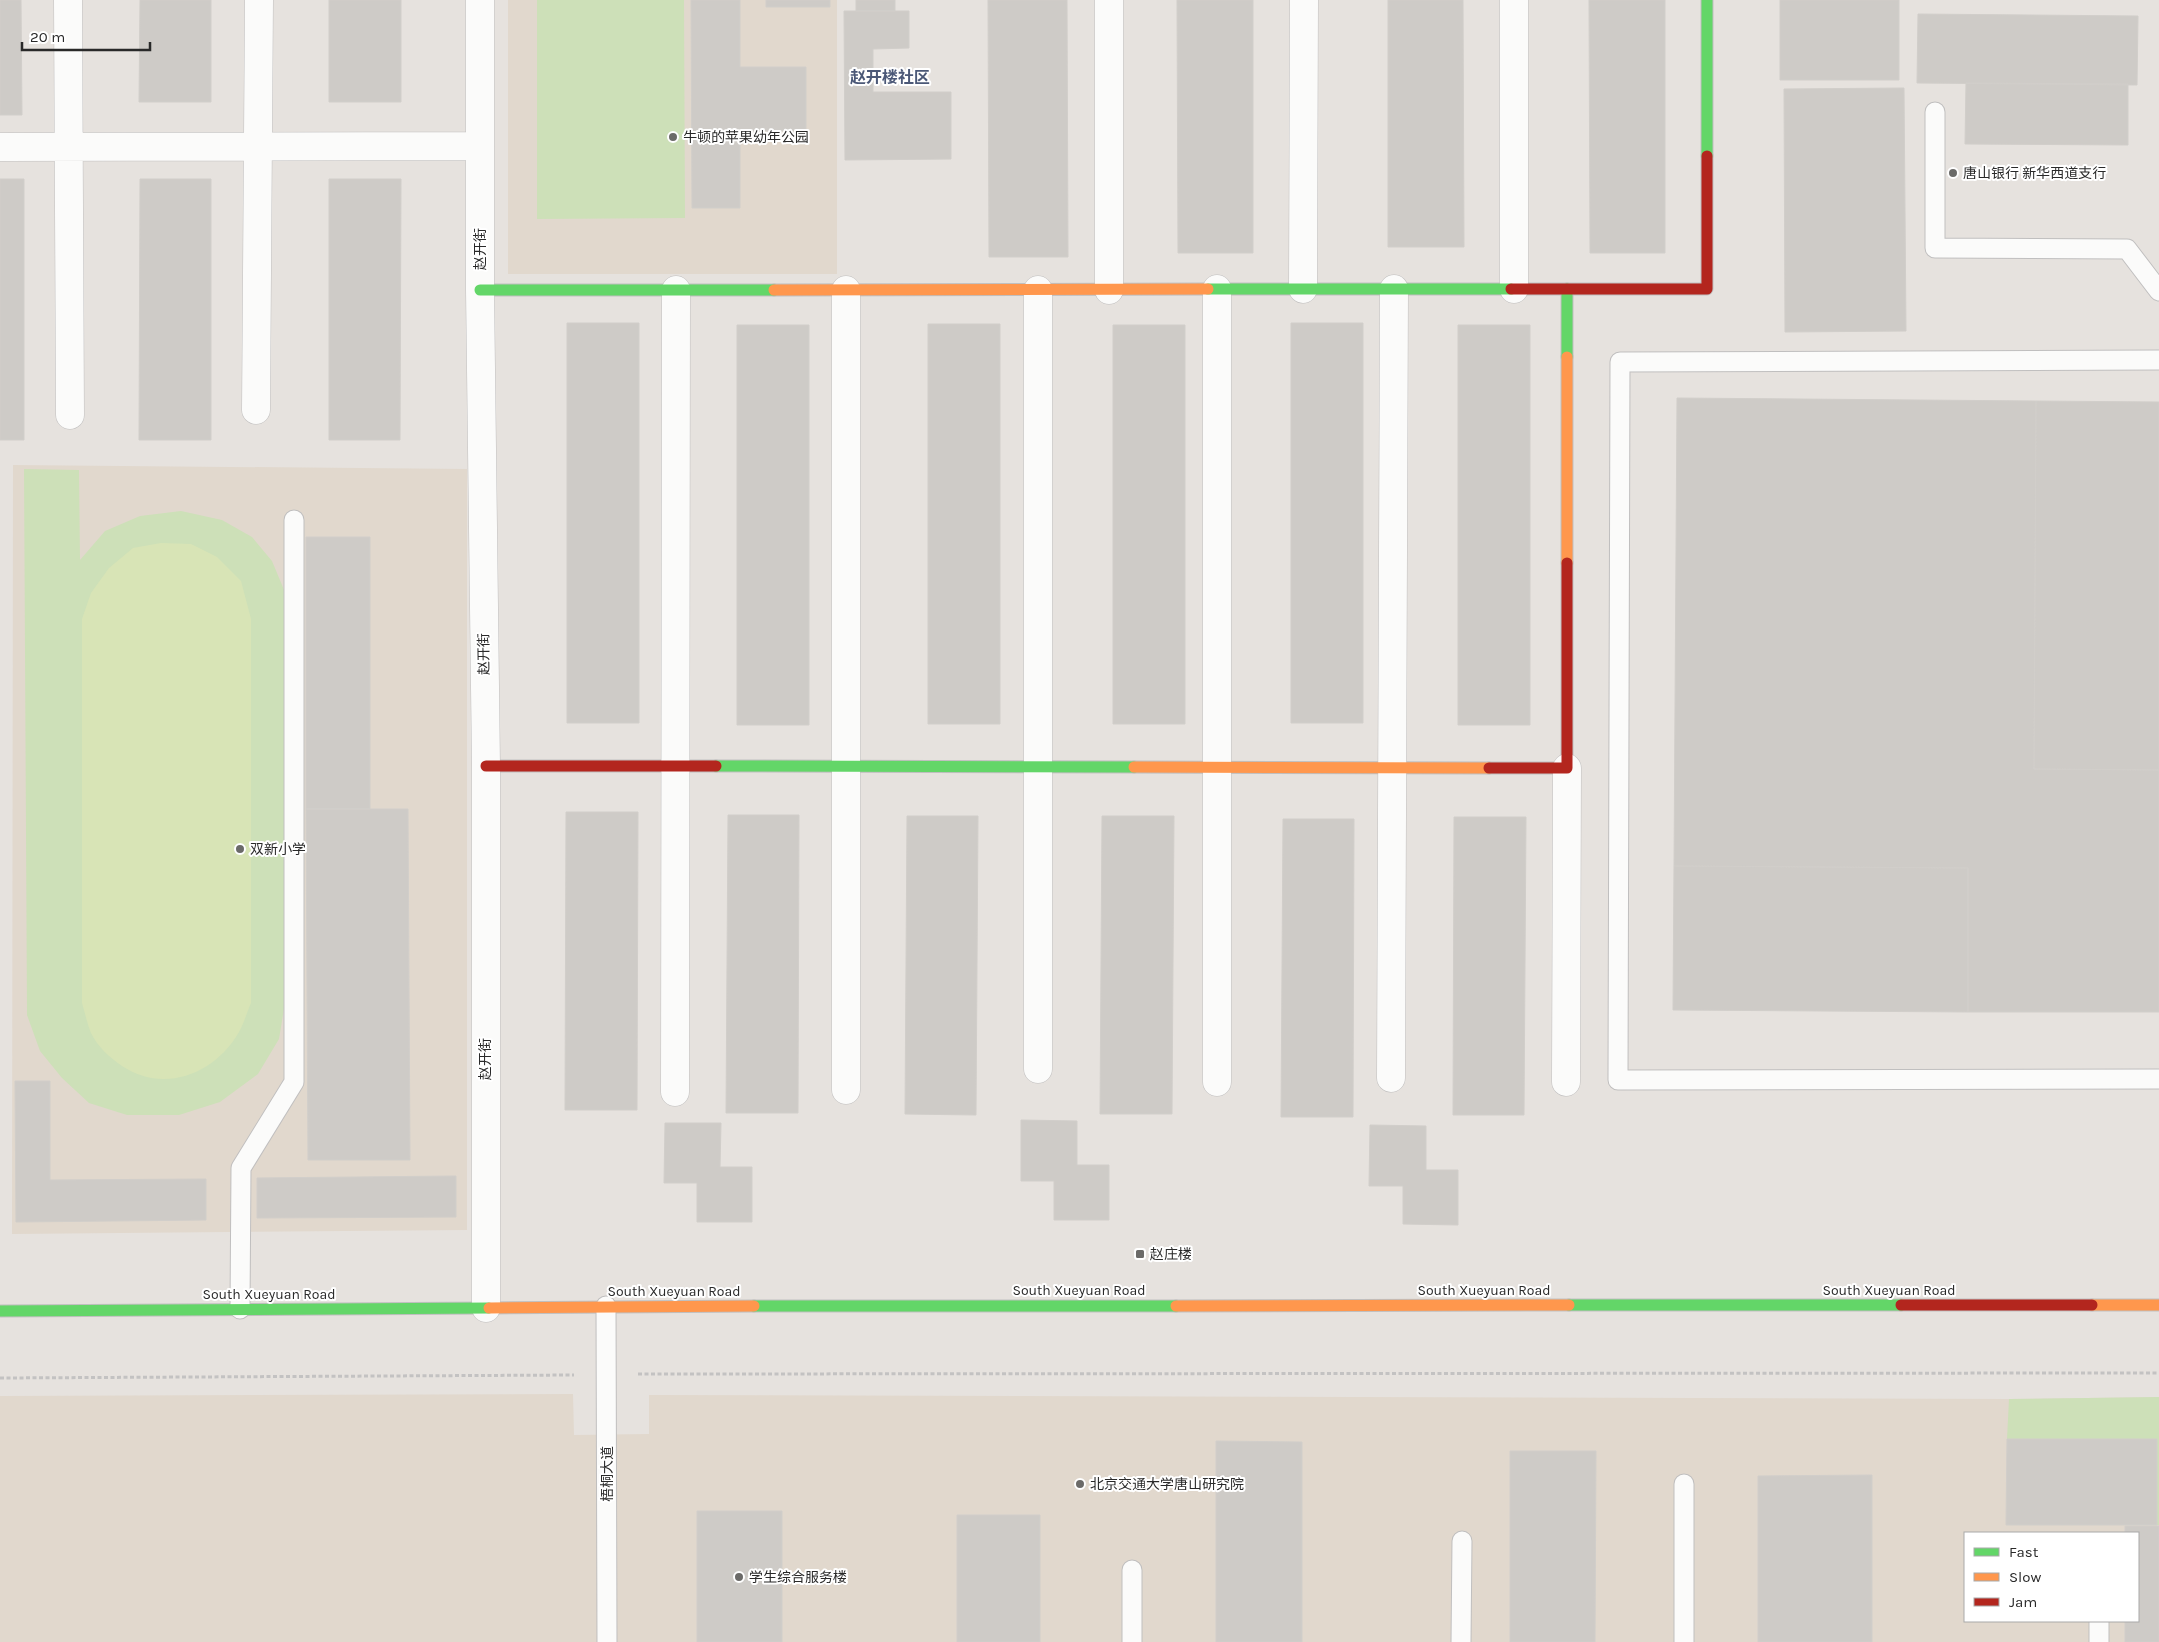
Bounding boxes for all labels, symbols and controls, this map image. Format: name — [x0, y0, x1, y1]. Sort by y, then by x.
scale bar — [22, 20, 150, 52]
text: 20 m — [30, 28, 65, 46]
district label: 赵开楼社区 — [850, 68, 930, 87]
place label: 牛顿的苹果幼年公园 — [683, 129, 809, 146]
marker: 牛顿的苹果幼年公园 — [667, 131, 679, 143]
place label: 唐山银行 新华西道支行 — [1963, 165, 2106, 182]
marker: 唐山银行 新华西道支行 — [1947, 167, 1959, 179]
street label: 赵开街 — [472, 228, 489, 271]
street label: 赵开街 — [475, 633, 493, 676]
place label: 双新小学 — [250, 841, 306, 858]
marker: 双新小学 — [234, 843, 246, 855]
street label: 赵开街 — [477, 1038, 494, 1081]
place label: 赵庄楼 — [1149, 1246, 1192, 1263]
marker: 赵庄楼 — [1134, 1248, 1146, 1260]
street label: South Xueyuan Road — [1013, 1282, 1145, 1299]
street label: South Xueyuan Road — [1418, 1282, 1550, 1299]
street label: South Xueyuan Road — [1823, 1282, 1955, 1299]
street label: South Xueyuan Road — [608, 1283, 740, 1300]
street label: South Xueyuan Road — [203, 1286, 335, 1303]
street label: 梧桐大道 — [599, 1446, 616, 1502]
place label: 北京交通大学唐山研究院 — [1090, 1476, 1244, 1493]
marker: 北京交通大学唐山研究院 — [1074, 1478, 1086, 1490]
legend — [1964, 1532, 2139, 1622]
text: Fast — [2009, 1543, 2039, 1561]
text: Slow — [2009, 1568, 2041, 1586]
place label: 学生综合服务楼 — [749, 1569, 847, 1586]
marker: 学生综合服务楼 — [733, 1571, 745, 1583]
text: Jam — [2009, 1593, 2037, 1611]

